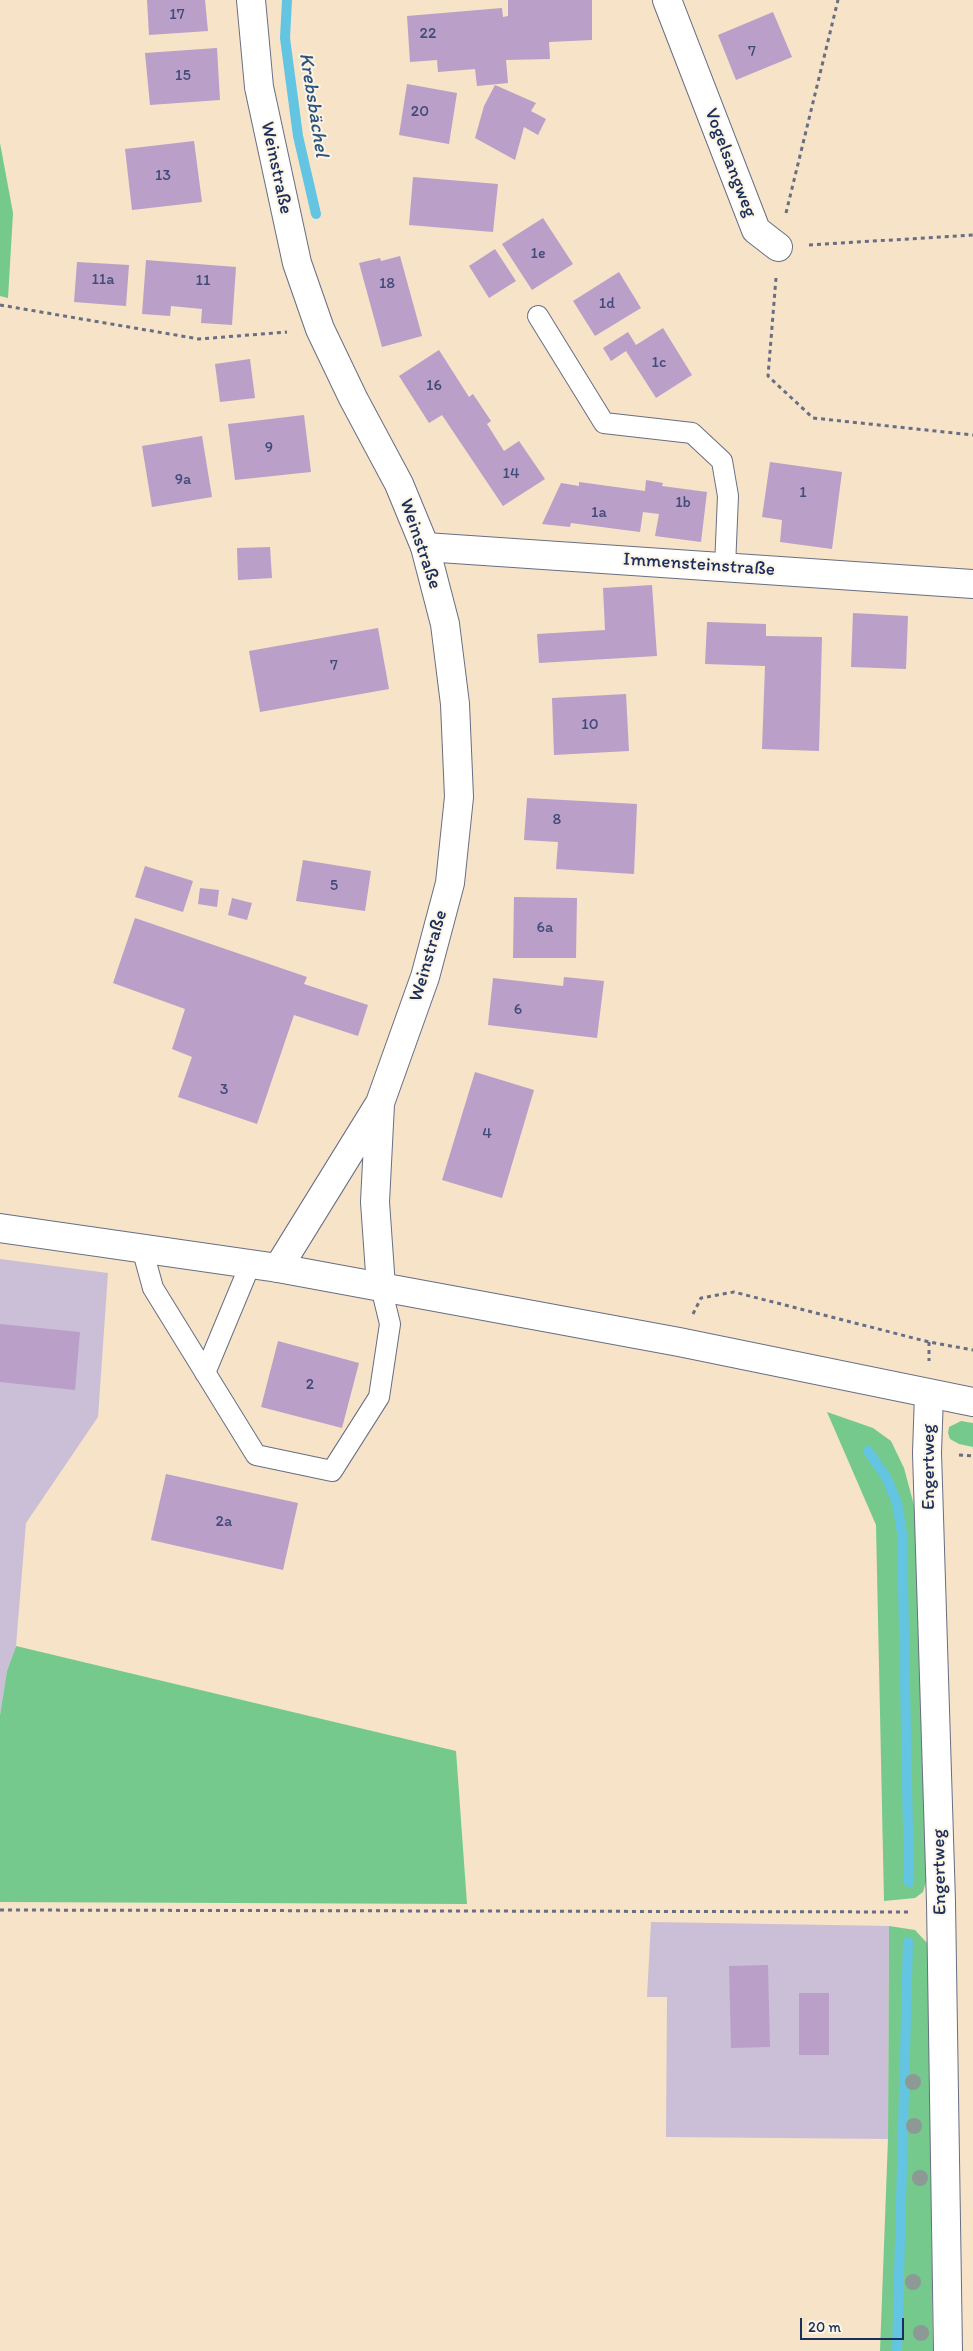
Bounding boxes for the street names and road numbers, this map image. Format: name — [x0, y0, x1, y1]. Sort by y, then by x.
street label: Vogelsangweg — [699, 105, 761, 221]
street label: Weinstraße — [255, 120, 297, 216]
street label: Weinstraße — [394, 496, 446, 592]
street label: Immensteinstraße — [622, 548, 776, 582]
street label: Weinstraße — [405, 908, 453, 1004]
street label: Engertweg — [918, 1424, 940, 1510]
street label: Engertweg — [928, 1829, 952, 1915]

